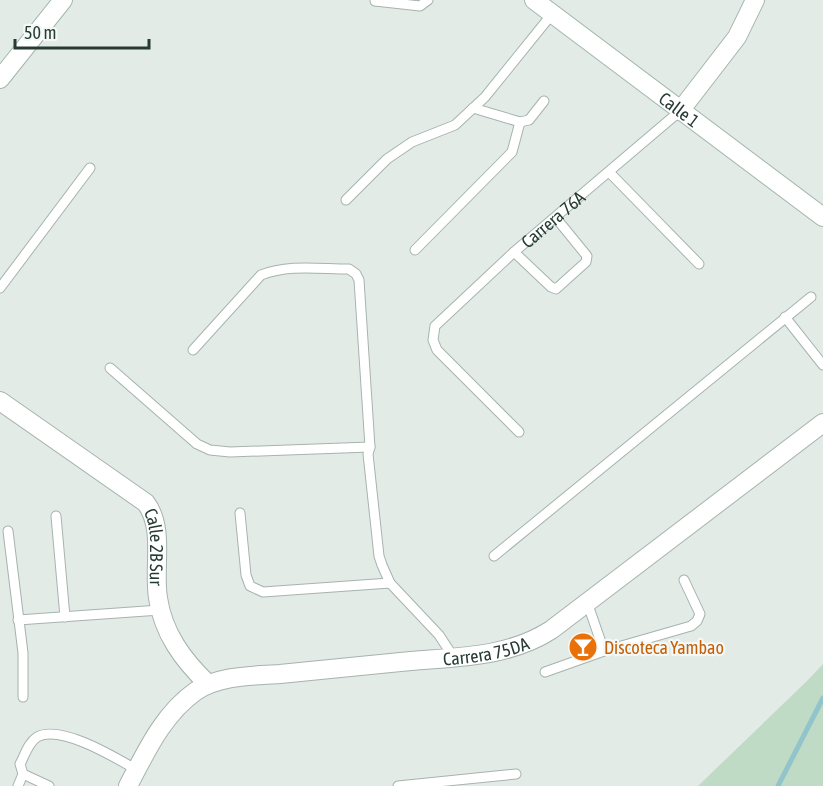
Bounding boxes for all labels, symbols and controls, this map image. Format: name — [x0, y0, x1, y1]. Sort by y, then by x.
scale bar — [15, 12, 148, 50]
text: 50 m — [24, 22, 56, 43]
street label: Calle 1 — [655, 87, 704, 131]
street label: Carrera 76A — [517, 186, 589, 252]
street label: Calle 2B Sur — [140, 505, 168, 587]
bar icon: Discoteca Yambao — [567, 631, 599, 663]
street label: Carrera 75DA — [442, 632, 532, 669]
place label: Discoteca Yambao — [604, 637, 724, 658]

